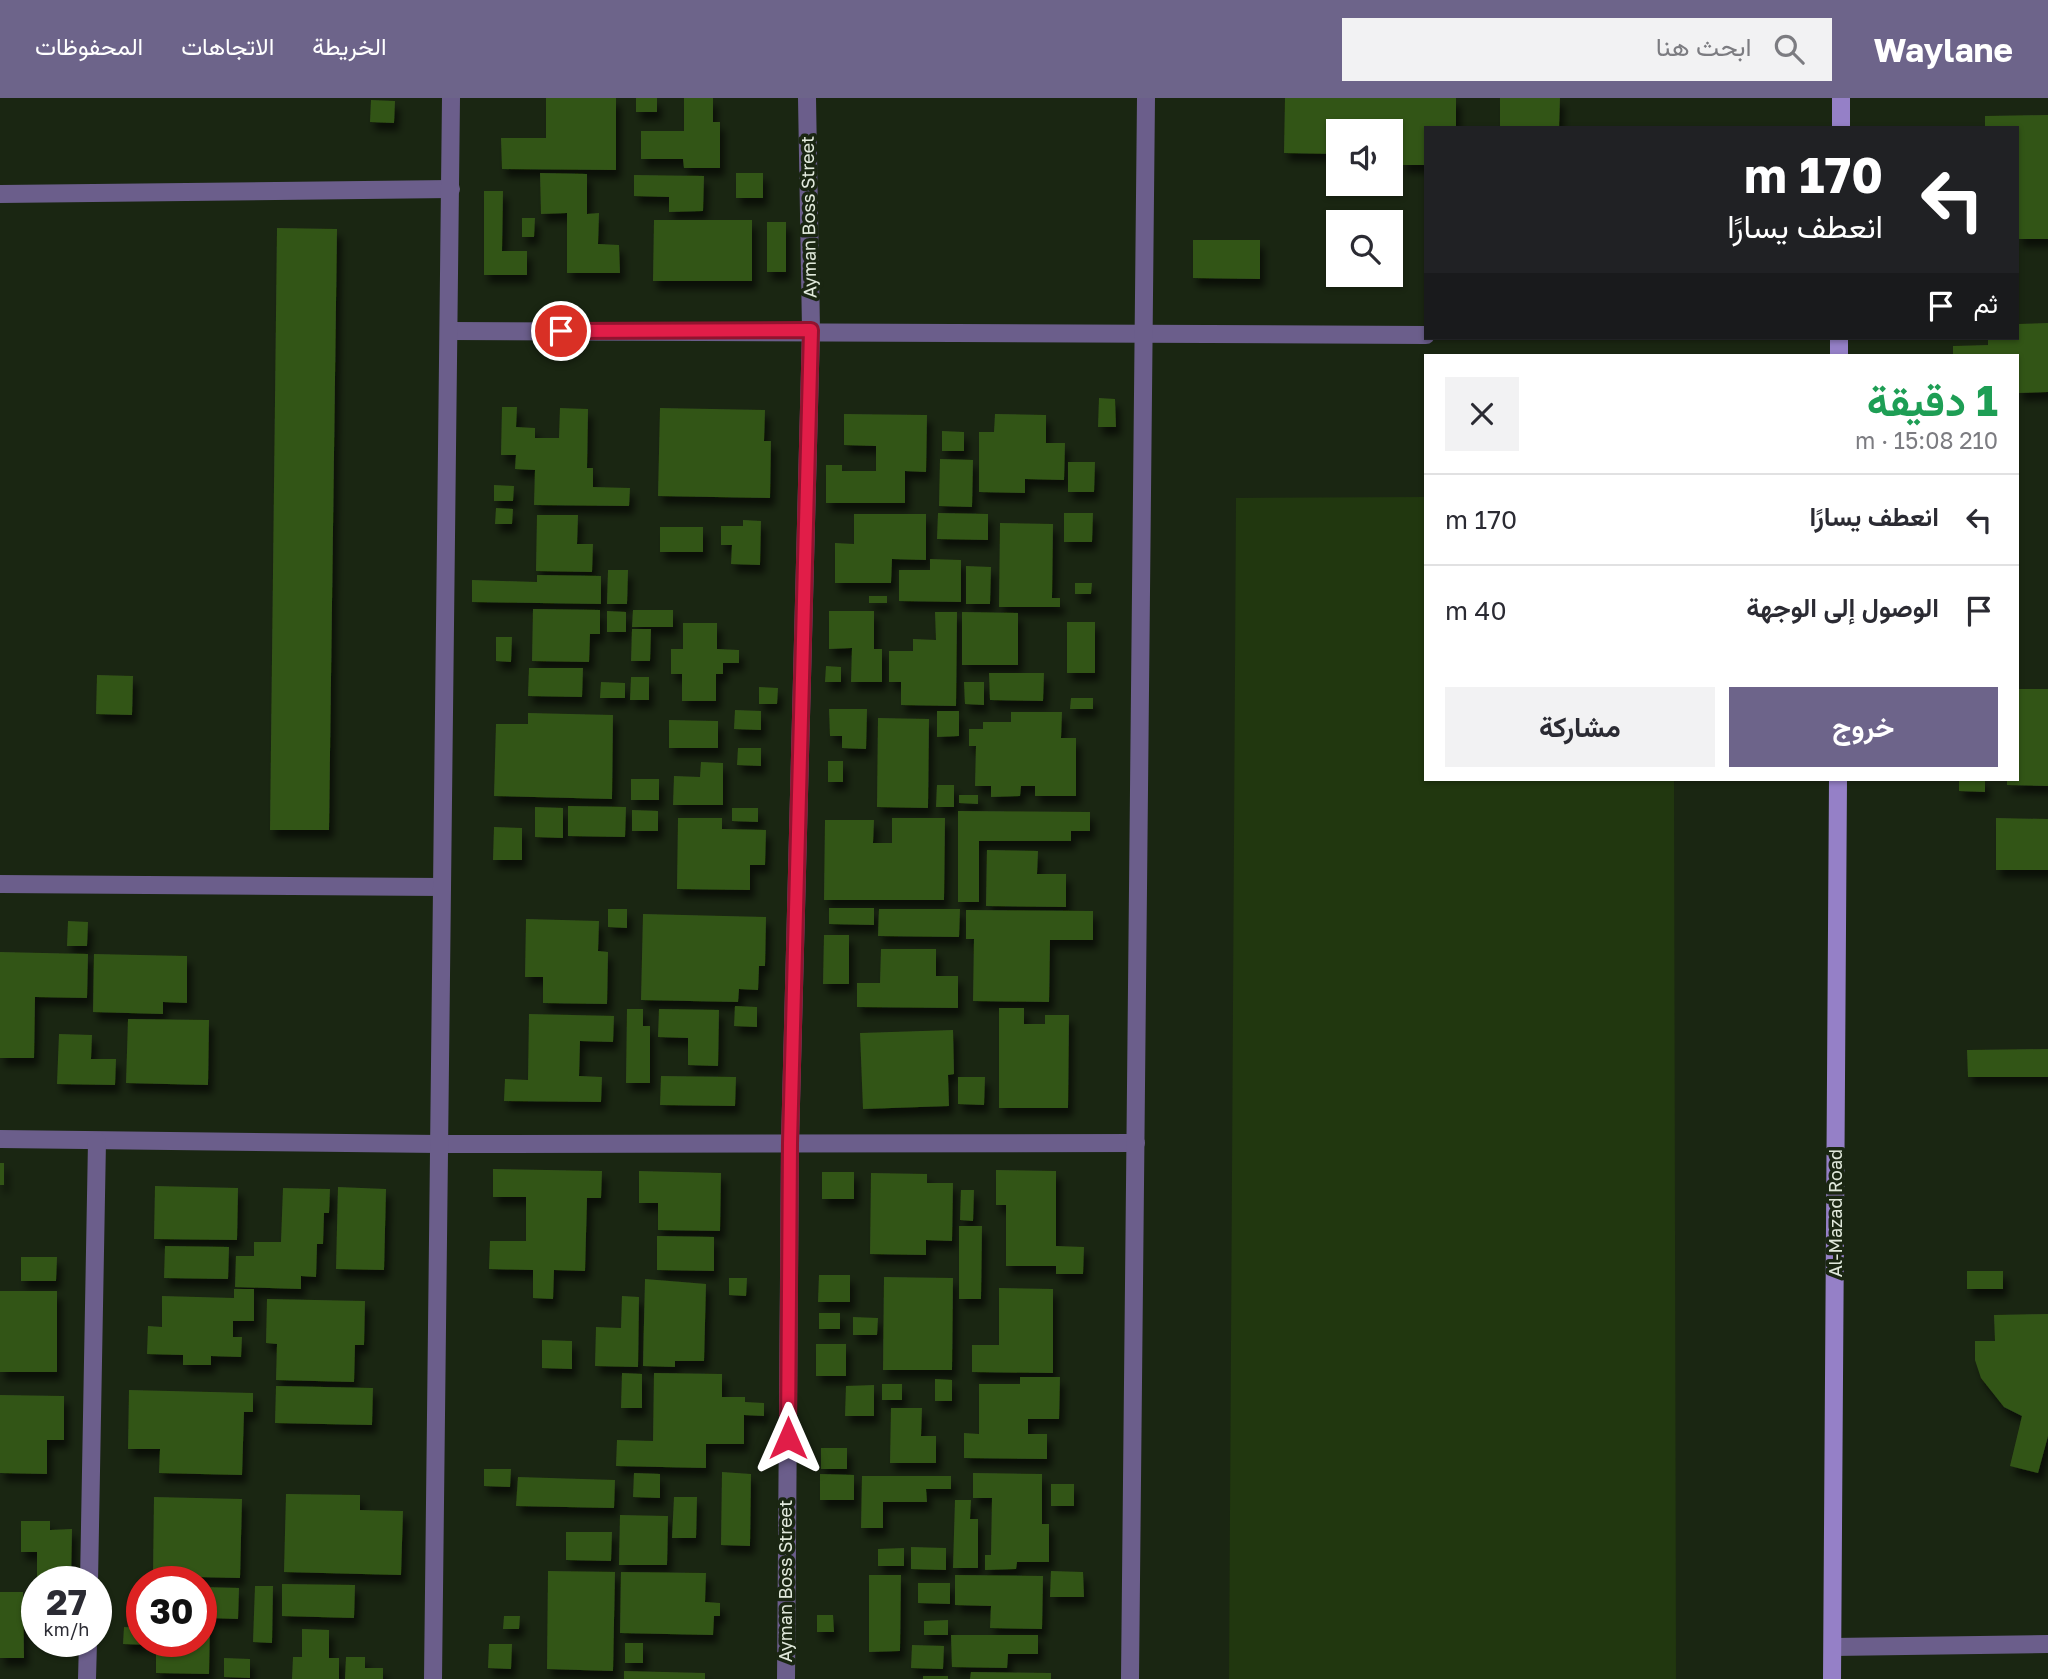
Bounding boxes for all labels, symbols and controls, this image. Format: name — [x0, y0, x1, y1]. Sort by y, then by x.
search box — [1342, 18, 1832, 81]
icon: search — [1770, 30, 1808, 68]
text: Waylane — [1874, 30, 2013, 69]
text: المحفوظات — [35, 31, 143, 60]
text: الاتجاهات — [181, 31, 274, 60]
text: الخريطة — [312, 31, 387, 60]
text: ابحث هنا — [1656, 31, 1752, 62]
map controls — [1326, 119, 1403, 287]
button: sound — [1326, 119, 1403, 196]
street label: Ayman Boss Street — [796, 136, 820, 298]
text: 170 m — [1744, 145, 1883, 204]
icon: left — [1907, 154, 1998, 245]
text: انعطف يسارًا — [1727, 207, 1883, 245]
button: search — [1326, 210, 1403, 287]
icon: arrive — [1922, 287, 1960, 325]
text: ثم — [1974, 288, 1998, 319]
pin — [531, 301, 591, 361]
icon: arrive — [542, 312, 580, 350]
text: 1 دقيقة — [1867, 375, 1998, 425]
button: close — [1445, 377, 1519, 451]
text: 210 m · 15:08 — [1855, 426, 1998, 454]
text: انعطف يسارًا — [1809, 501, 1939, 532]
icon: left — [1960, 501, 1998, 539]
text: 170 m — [1445, 504, 1517, 535]
text: الوصول إلى الوجهة — [1746, 592, 1939, 623]
icon: arrive — [1960, 592, 1998, 630]
text: 40 m — [1445, 595, 1507, 626]
button: مشاركة — [1445, 687, 1715, 767]
button: خروج — [1729, 687, 1998, 767]
street label: Al-Mazad Road — [1824, 1149, 1846, 1277]
position arrow — [751, 1401, 825, 1475]
street label: Ayman Boss Street — [774, 1500, 796, 1662]
speed limit sign: 30 — [126, 1566, 217, 1657]
text: 27 — [46, 1581, 87, 1623]
text: km/h — [44, 1618, 89, 1640]

